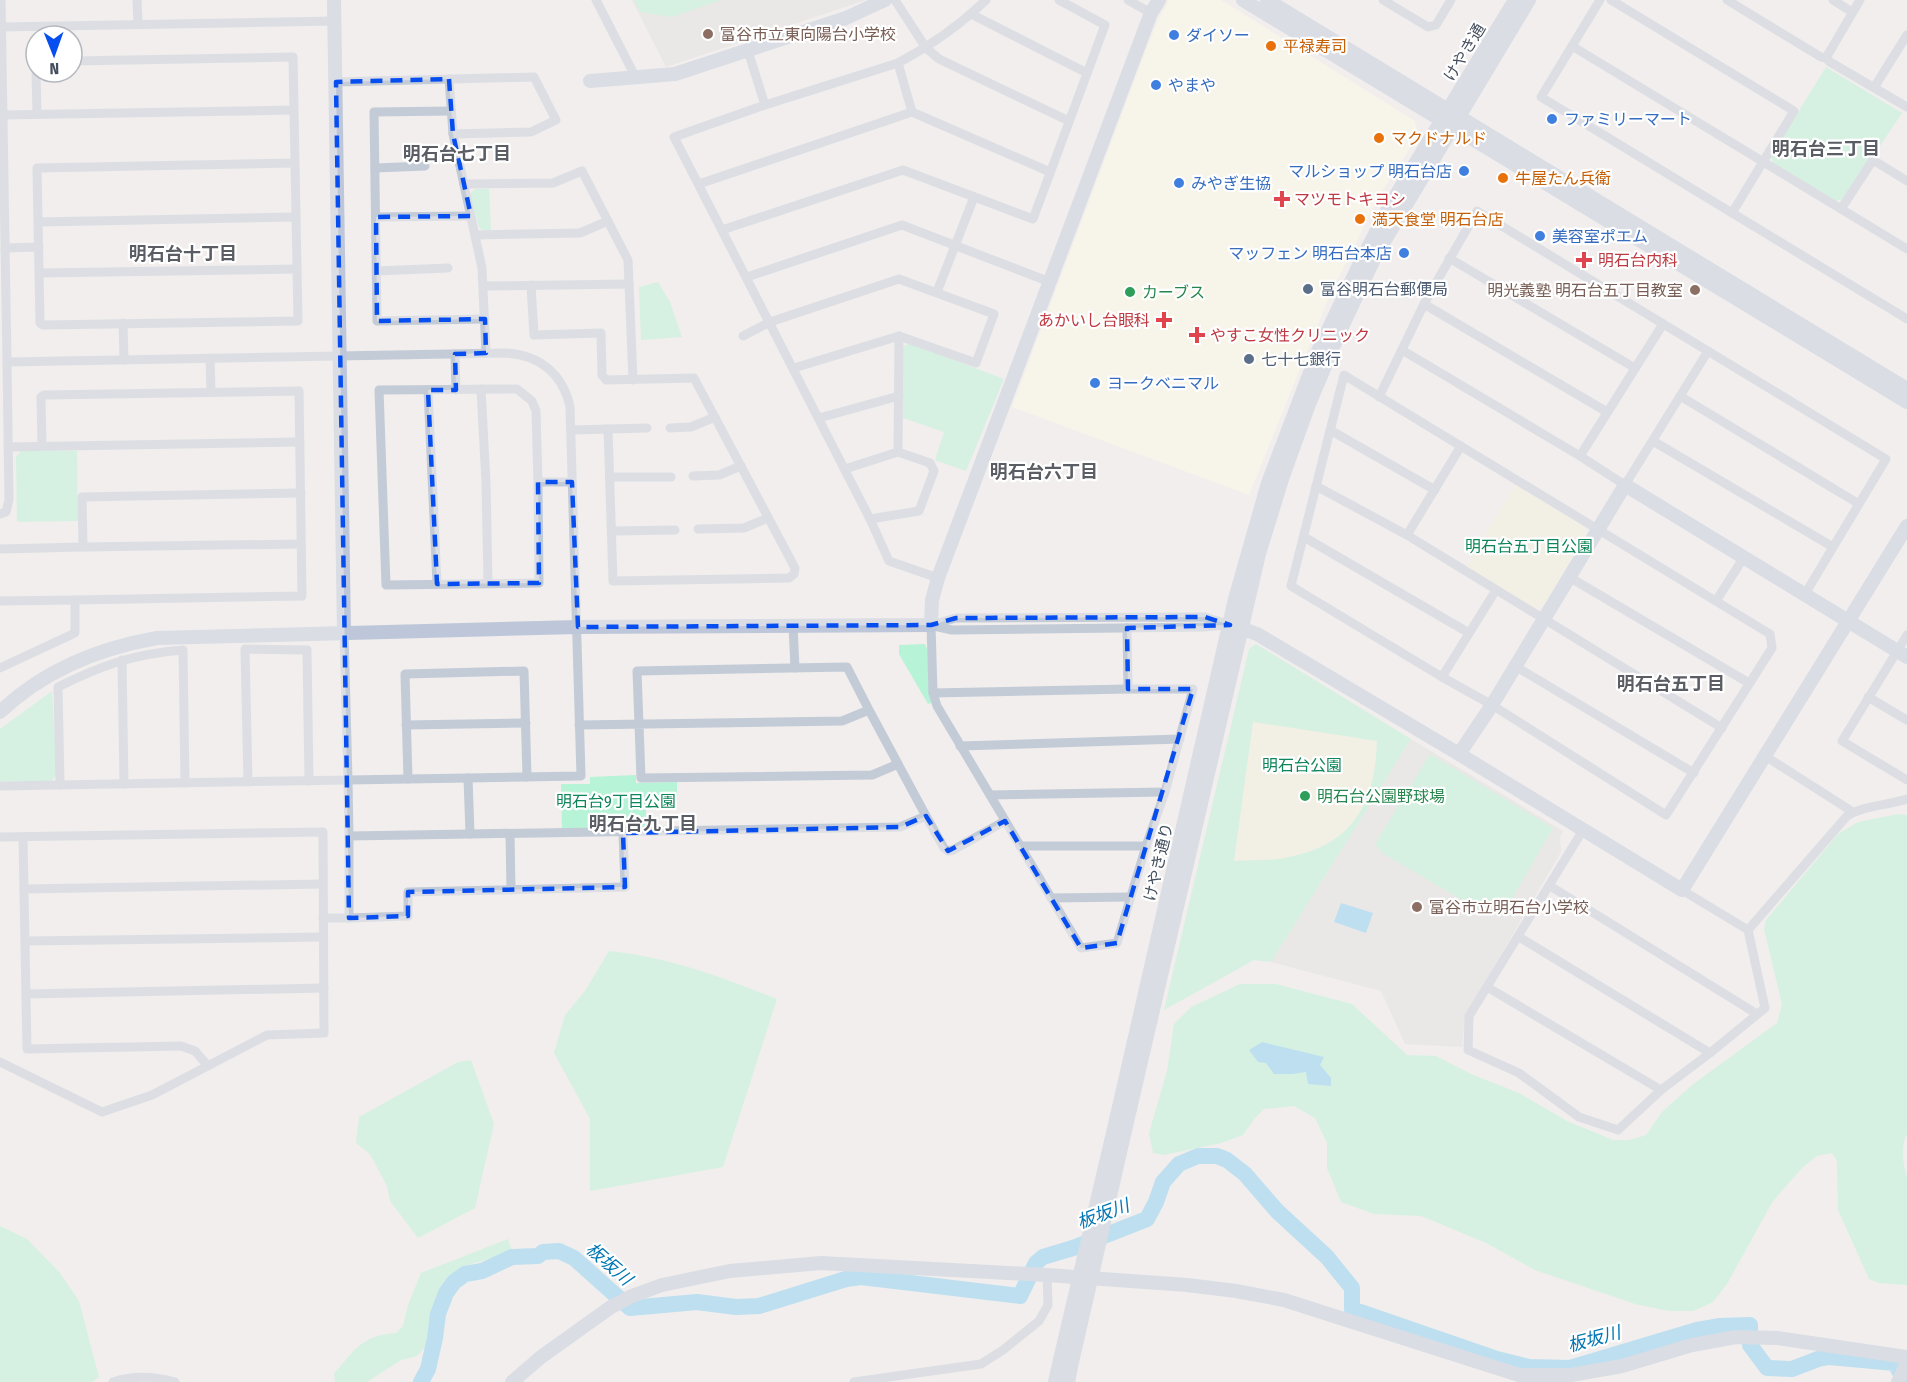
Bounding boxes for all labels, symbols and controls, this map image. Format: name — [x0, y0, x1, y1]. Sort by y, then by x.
street label: けやき通 — [1440, 20, 1489, 85]
north arrow — [24, 24, 84, 84]
place label: 富谷市立東向陽台小学校 — [720, 25, 896, 44]
place label: ダイソー — [1186, 26, 1250, 45]
marker: 富谷市立東向陽台小学校 — [701, 27, 715, 41]
marker: ダイソー — [1167, 28, 1181, 42]
place label: 平禄寿司 — [1283, 37, 1347, 56]
marker: 平禄寿司 — [1264, 39, 1278, 53]
text: N — [49, 59, 59, 78]
place label: やまや — [1168, 76, 1216, 95]
marker: やまや — [1149, 78, 1163, 92]
place label: ファミリーマート — [1564, 110, 1692, 129]
marker: ファミリーマート — [1545, 112, 1559, 126]
place label: マクドナルド — [1391, 129, 1487, 148]
marker: マクドナルド — [1372, 131, 1386, 145]
district label: 明石台三丁目 — [1772, 138, 1880, 160]
district label: 明石台七丁目 — [403, 143, 511, 165]
place label: マルショップ 明石台店 — [1288, 162, 1452, 181]
marker: マルショップ 明石台店 — [1457, 164, 1471, 178]
place label: 牛屋たん兵衛 — [1515, 169, 1611, 188]
marker: 牛屋たん兵衛 — [1496, 171, 1510, 185]
place label: みやぎ生協 — [1191, 174, 1271, 193]
marker: みやぎ生協 — [1172, 176, 1186, 190]
place label: マツモトキヨシ — [1294, 190, 1406, 209]
marker: マツモトキヨシ — [1275, 192, 1289, 206]
place label: 満天食堂 明石台店 — [1372, 210, 1504, 229]
marker: 満天食堂 明石台店 — [1353, 212, 1367, 226]
place label: 美容室ポエム — [1552, 227, 1648, 246]
marker: 美容室ポエム — [1533, 229, 1547, 243]
district label: 明石台十丁目 — [129, 243, 237, 265]
place label: マッフェン 明石台本店 — [1228, 244, 1392, 263]
marker: マッフェン 明石台本店 — [1397, 246, 1411, 260]
marker: 明石台内科 — [1575, 251, 1593, 269]
place label: 明石台内科 — [1598, 251, 1678, 270]
place label: 富谷明石台郵便局 — [1320, 280, 1448, 299]
place label: 明光義塾 明石台五丁目教室 — [1487, 281, 1683, 300]
marker: 富谷明石台郵便局 — [1301, 282, 1315, 296]
place label: カーブス — [1142, 283, 1205, 302]
marker: 明光義塾 明石台五丁目教室 — [1688, 283, 1702, 297]
marker: カーブス — [1123, 285, 1137, 299]
place label: あかいし台眼科 — [1038, 311, 1150, 330]
marker: あかいし台眼科 — [1155, 311, 1173, 329]
marker: やすこ女性クリニック — [1188, 326, 1206, 344]
place label: やすこ女性クリニック — [1210, 326, 1370, 345]
place label: 七十七銀行 — [1261, 350, 1341, 369]
marker: 七十七銀行 — [1242, 352, 1256, 366]
place label: ヨークベニマル — [1107, 374, 1219, 393]
marker: ヨークベニマル — [1088, 376, 1102, 390]
district label: 明石台六丁目 — [990, 461, 1098, 483]
park label: 明石台五丁目公園 — [1465, 537, 1593, 556]
district label: 明石台五丁目 — [1617, 673, 1725, 695]
park label: 明石台公園 — [1262, 756, 1342, 775]
place label: 明石台公園野球場 — [1317, 787, 1445, 806]
marker: 明石台公園野球場 — [1298, 789, 1312, 803]
park label: 明石台9丁目公園 — [556, 792, 676, 811]
district label: 明石台九丁目 — [589, 813, 697, 835]
street label: けやき通り — [1140, 821, 1177, 903]
place label: 富谷市立明石台小学校 — [1429, 898, 1589, 917]
marker: 富谷市立明石台小学校 — [1410, 900, 1424, 914]
water label: 板坂川 — [1074, 1194, 1134, 1234]
water label: 板坂川 — [581, 1238, 638, 1291]
water label: 板坂川 — [1565, 1321, 1625, 1357]

